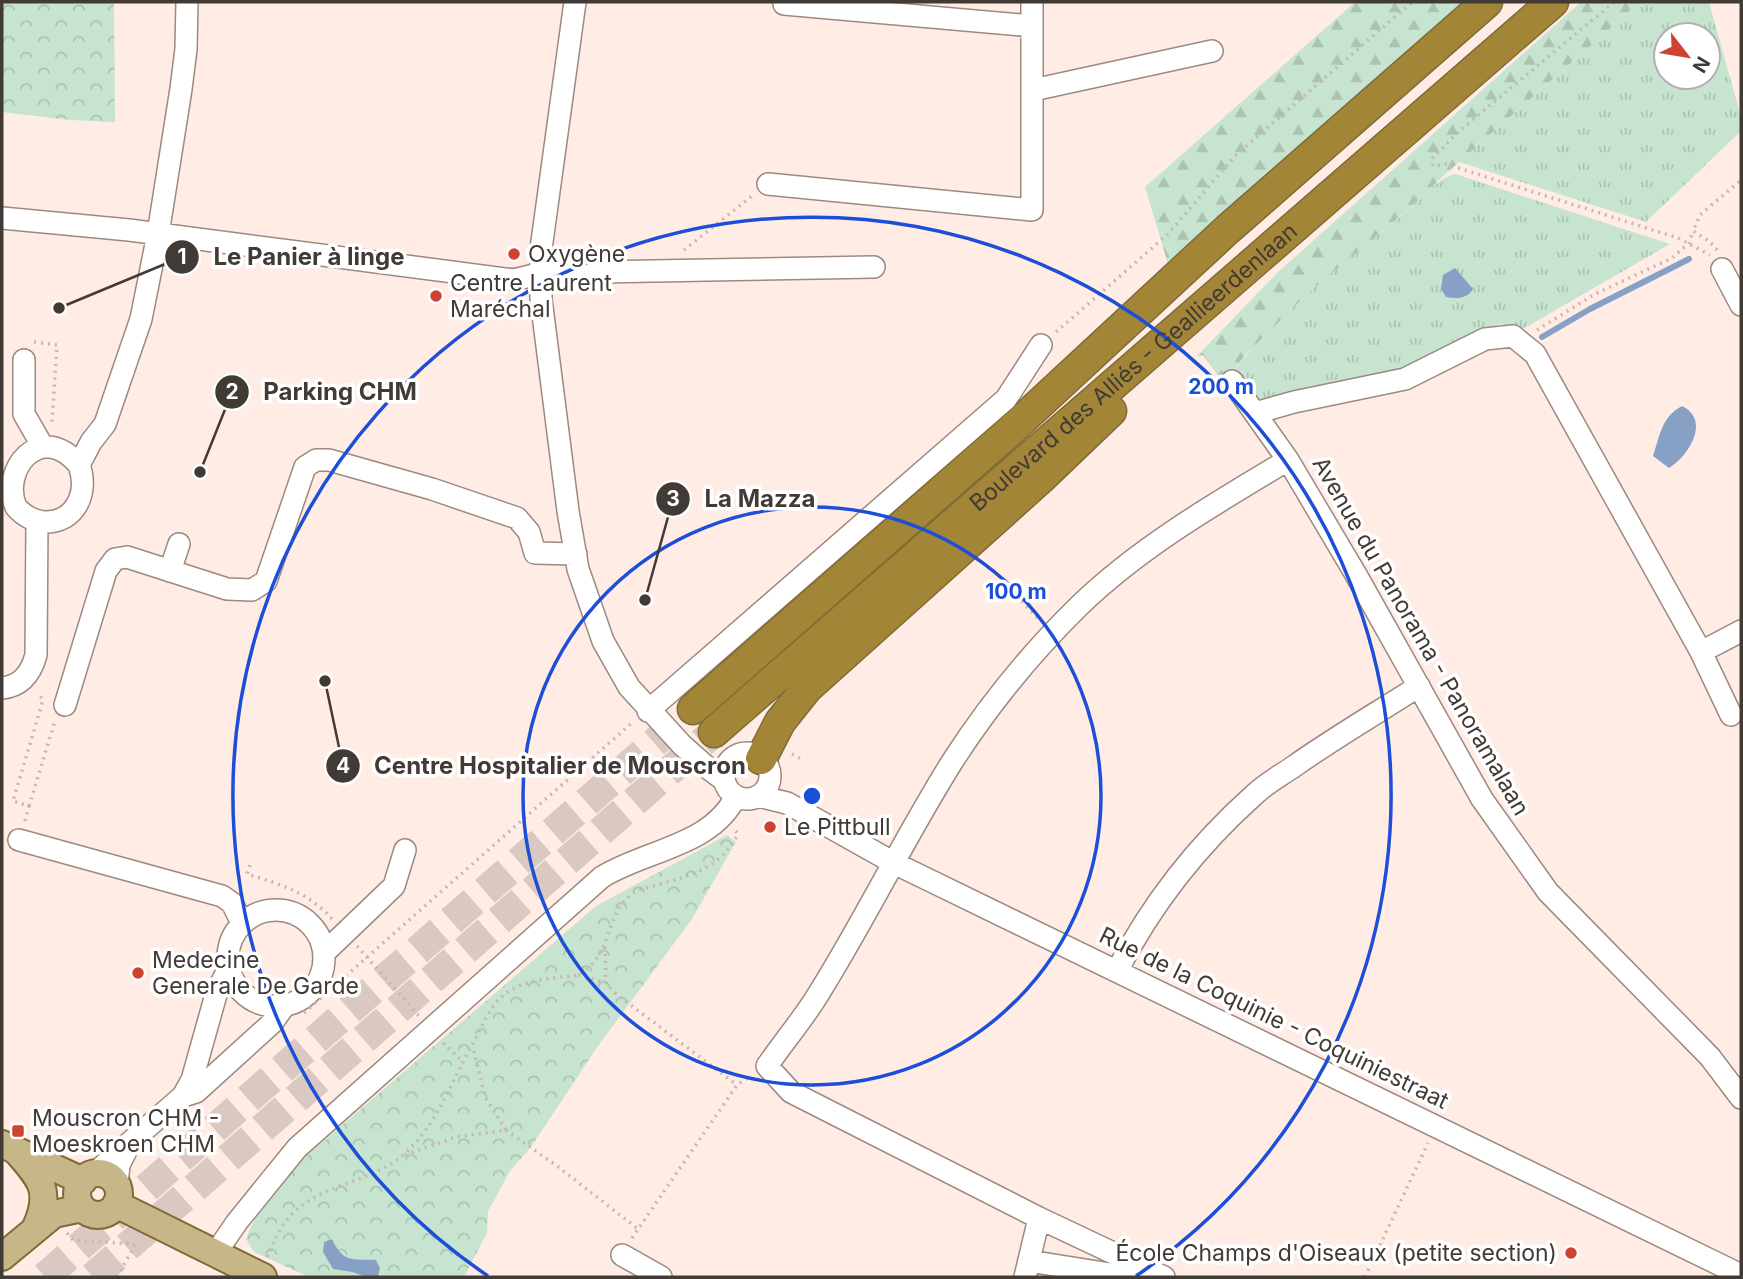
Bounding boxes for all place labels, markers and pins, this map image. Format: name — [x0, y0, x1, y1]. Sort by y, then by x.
callout: Le Panier à linge — [165, 234, 418, 279]
place label: Oxygène — [528, 240, 625, 268]
marker: Oxygène — [506, 246, 522, 262]
place label: Centre Laurent Maréchal — [450, 269, 612, 323]
marker: Centre Laurent Maréchal — [428, 288, 444, 304]
callout: Parking CHM — [214, 369, 431, 414]
callout: La Mazza — [656, 477, 829, 522]
callout: Centre Hospitalier de Mouscron — [325, 744, 760, 789]
centre of rings — [800, 784, 824, 808]
place label: Le Pittbull — [784, 813, 890, 841]
marker: Le Pittbull — [762, 819, 778, 835]
place label: Medecine Generale De Garde — [152, 946, 359, 1000]
marker: Medecine Generale De Garde — [130, 965, 146, 981]
place label: Mouscron CHM - Moeskroen CHM — [32, 1104, 219, 1158]
marker: Mouscron CHM - Moeskroen CHM — [10, 1123, 26, 1139]
place label: École Champs d'Oiseaux (petite section) — [1115, 1239, 1557, 1267]
marker: École Champs d'Oiseaux (petite section) — [1563, 1245, 1579, 1261]

